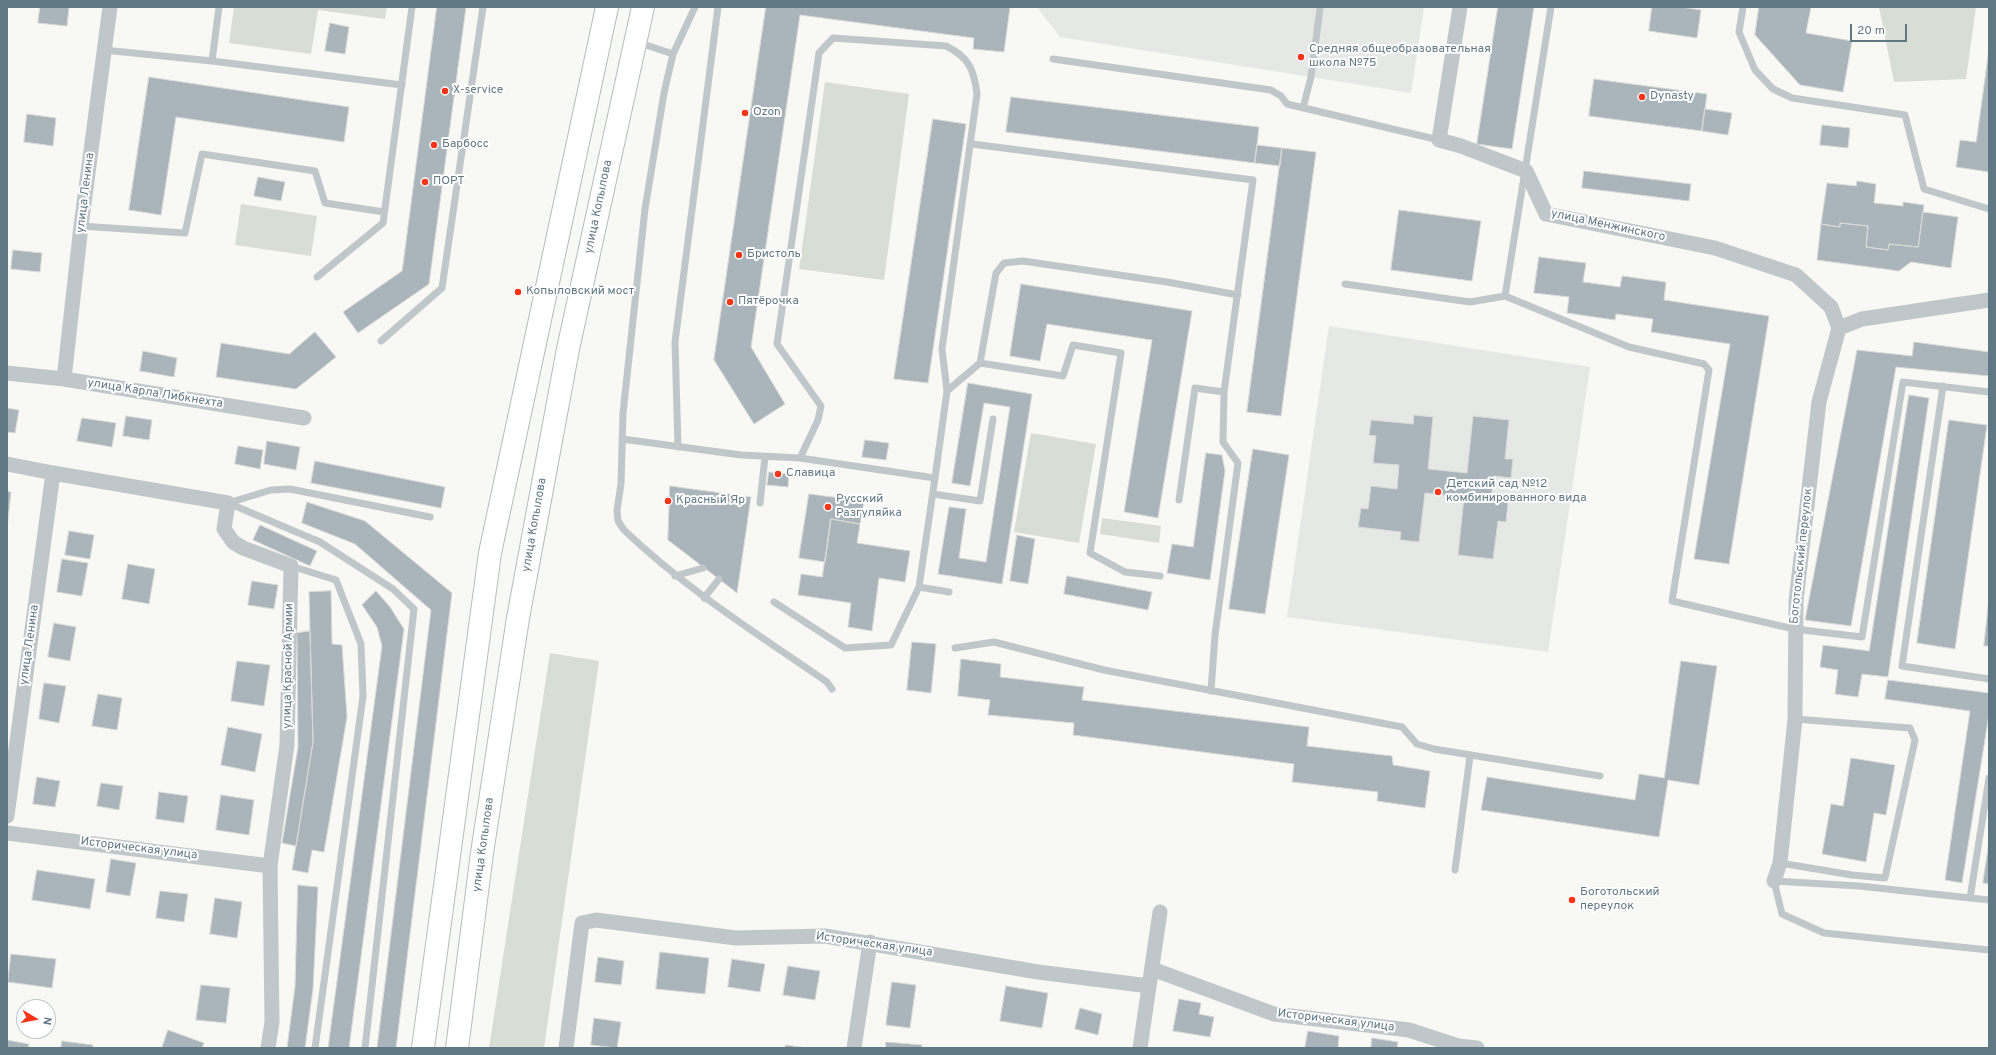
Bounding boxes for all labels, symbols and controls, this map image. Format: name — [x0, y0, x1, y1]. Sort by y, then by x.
scale bar — [1852, 16, 1909, 42]
text: 20 m — [1857, 23, 1885, 39]
place label: Средняя общеобразовательная школа №75 — [1309, 43, 1491, 71]
marker: Средняя общеобразовательная школа №75 — [1296, 52, 1306, 62]
place label: X-service — [453, 84, 503, 98]
marker: X-service — [440, 86, 450, 96]
place label: Dynasty — [1650, 90, 1694, 104]
marker: Dynasty — [1637, 92, 1647, 102]
place label: Ozon — [753, 106, 781, 120]
marker: Ozon — [740, 108, 750, 118]
place label: Барбосс — [442, 138, 489, 152]
marker: Барбосс — [429, 140, 439, 150]
street label: улица Ленина — [74, 152, 98, 234]
street label: улица Копылова — [582, 159, 616, 255]
place label: ПОРТ — [433, 175, 465, 189]
marker: ПОРТ — [420, 177, 430, 187]
street label: улица Менжинского — [1549, 207, 1667, 245]
place label: Бристоль — [747, 248, 801, 262]
marker: Бристоль — [734, 250, 744, 260]
place label: Копыловский мост — [526, 285, 634, 299]
marker: Копыловский мост — [513, 287, 523, 297]
place label: Пятёрочка — [738, 295, 799, 309]
marker: Пятёрочка — [725, 297, 735, 307]
street label: улица Карла Либкнехта — [86, 376, 224, 412]
place label: Славица — [786, 467, 835, 481]
marker: Славица — [773, 469, 783, 479]
street label: улица Копылова — [520, 477, 550, 573]
place label: Детский сад №12 комбинированного вида — [1446, 478, 1587, 506]
marker: Детский сад №12 комбинированного вида — [1433, 487, 1443, 497]
street label: Боготольский переулок — [1788, 487, 1816, 625]
place label: Русский Разгуляйка — [836, 493, 902, 521]
place label: Красный Яр — [676, 494, 745, 508]
marker: Красный Яр — [663, 496, 673, 506]
marker: Русский Разгуляйка — [823, 502, 833, 512]
street label: улица Красной Армии — [281, 603, 297, 729]
street label: улица Ленина — [17, 604, 43, 686]
street label: улица Копылова — [470, 797, 498, 893]
street label: Историческая улица — [80, 835, 198, 863]
place label: Боготольский переулок — [1580, 886, 1660, 914]
marker: Боготольский переулок — [1567, 895, 1577, 905]
street label: Историческая улица — [815, 930, 933, 960]
north arrow — [16, 999, 56, 1039]
street label: Историческая улица — [1277, 1007, 1395, 1035]
text: N — [39, 1016, 54, 1026]

